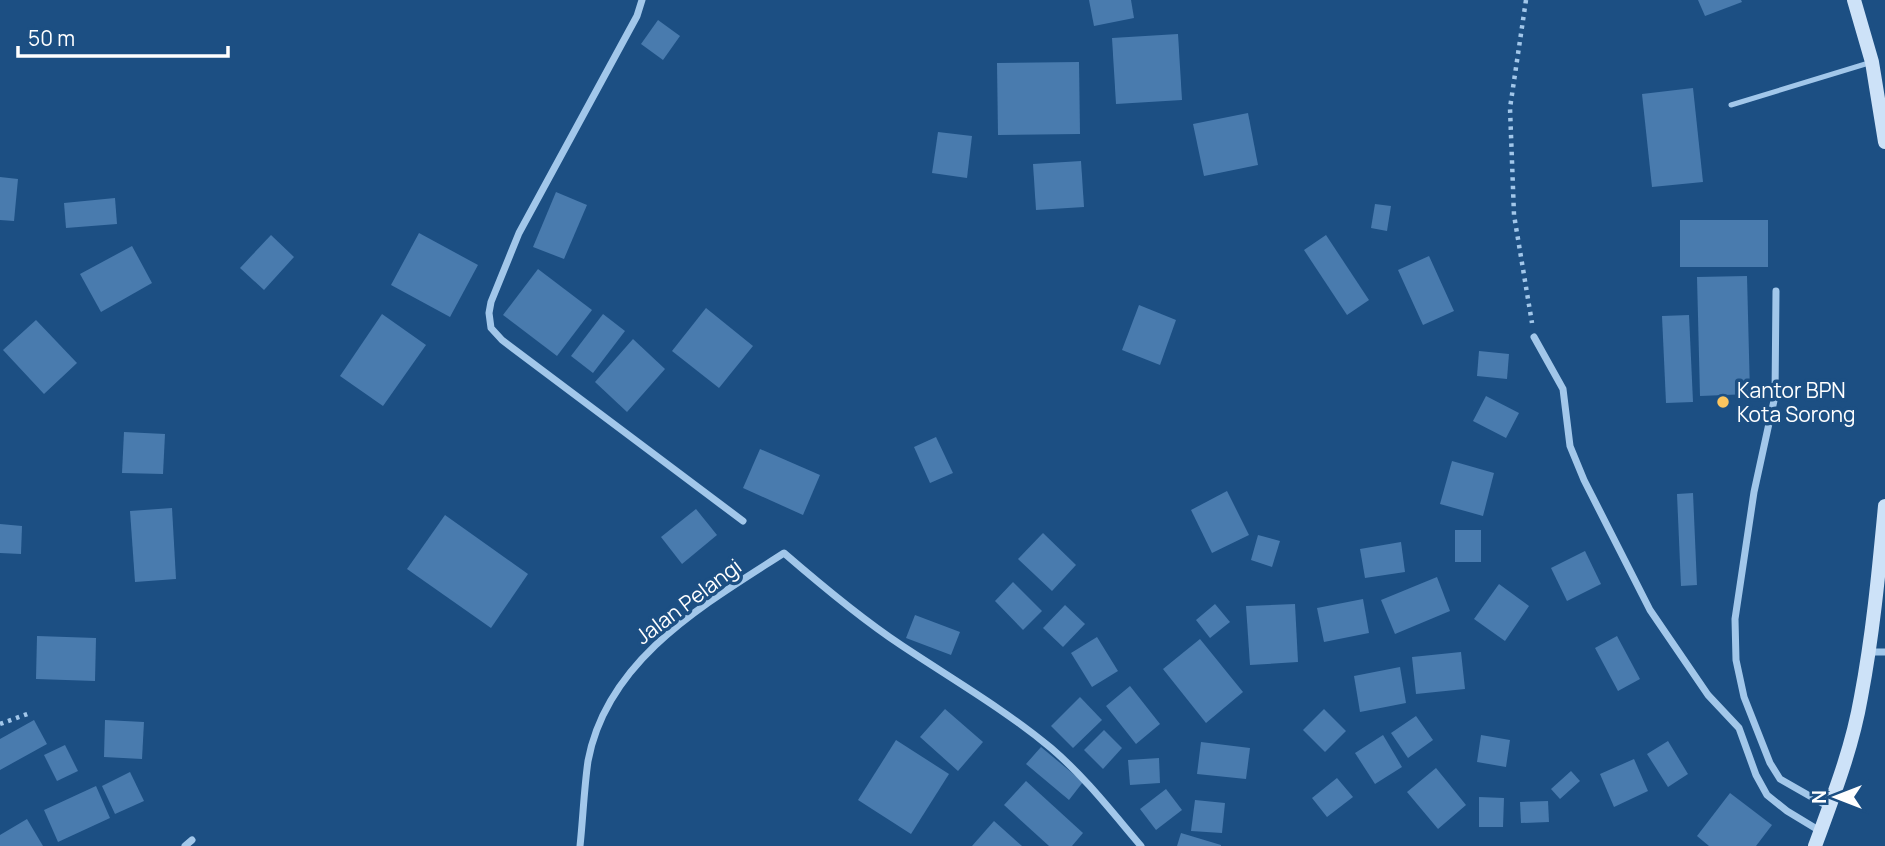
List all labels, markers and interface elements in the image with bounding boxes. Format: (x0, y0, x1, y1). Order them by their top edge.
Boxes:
scale bar (18, 14, 228, 58)
text: 50 m (28, 24, 75, 52)
place label: Kantor BPN Kota Sorong (1737, 376, 1855, 428)
marker: Kantor BPN Kota Sorong (1715, 394, 1731, 410)
street label: Jalan Pelangi (629, 552, 747, 650)
north arrow (1801, 762, 1871, 832)
text: N (1806, 790, 1832, 804)

